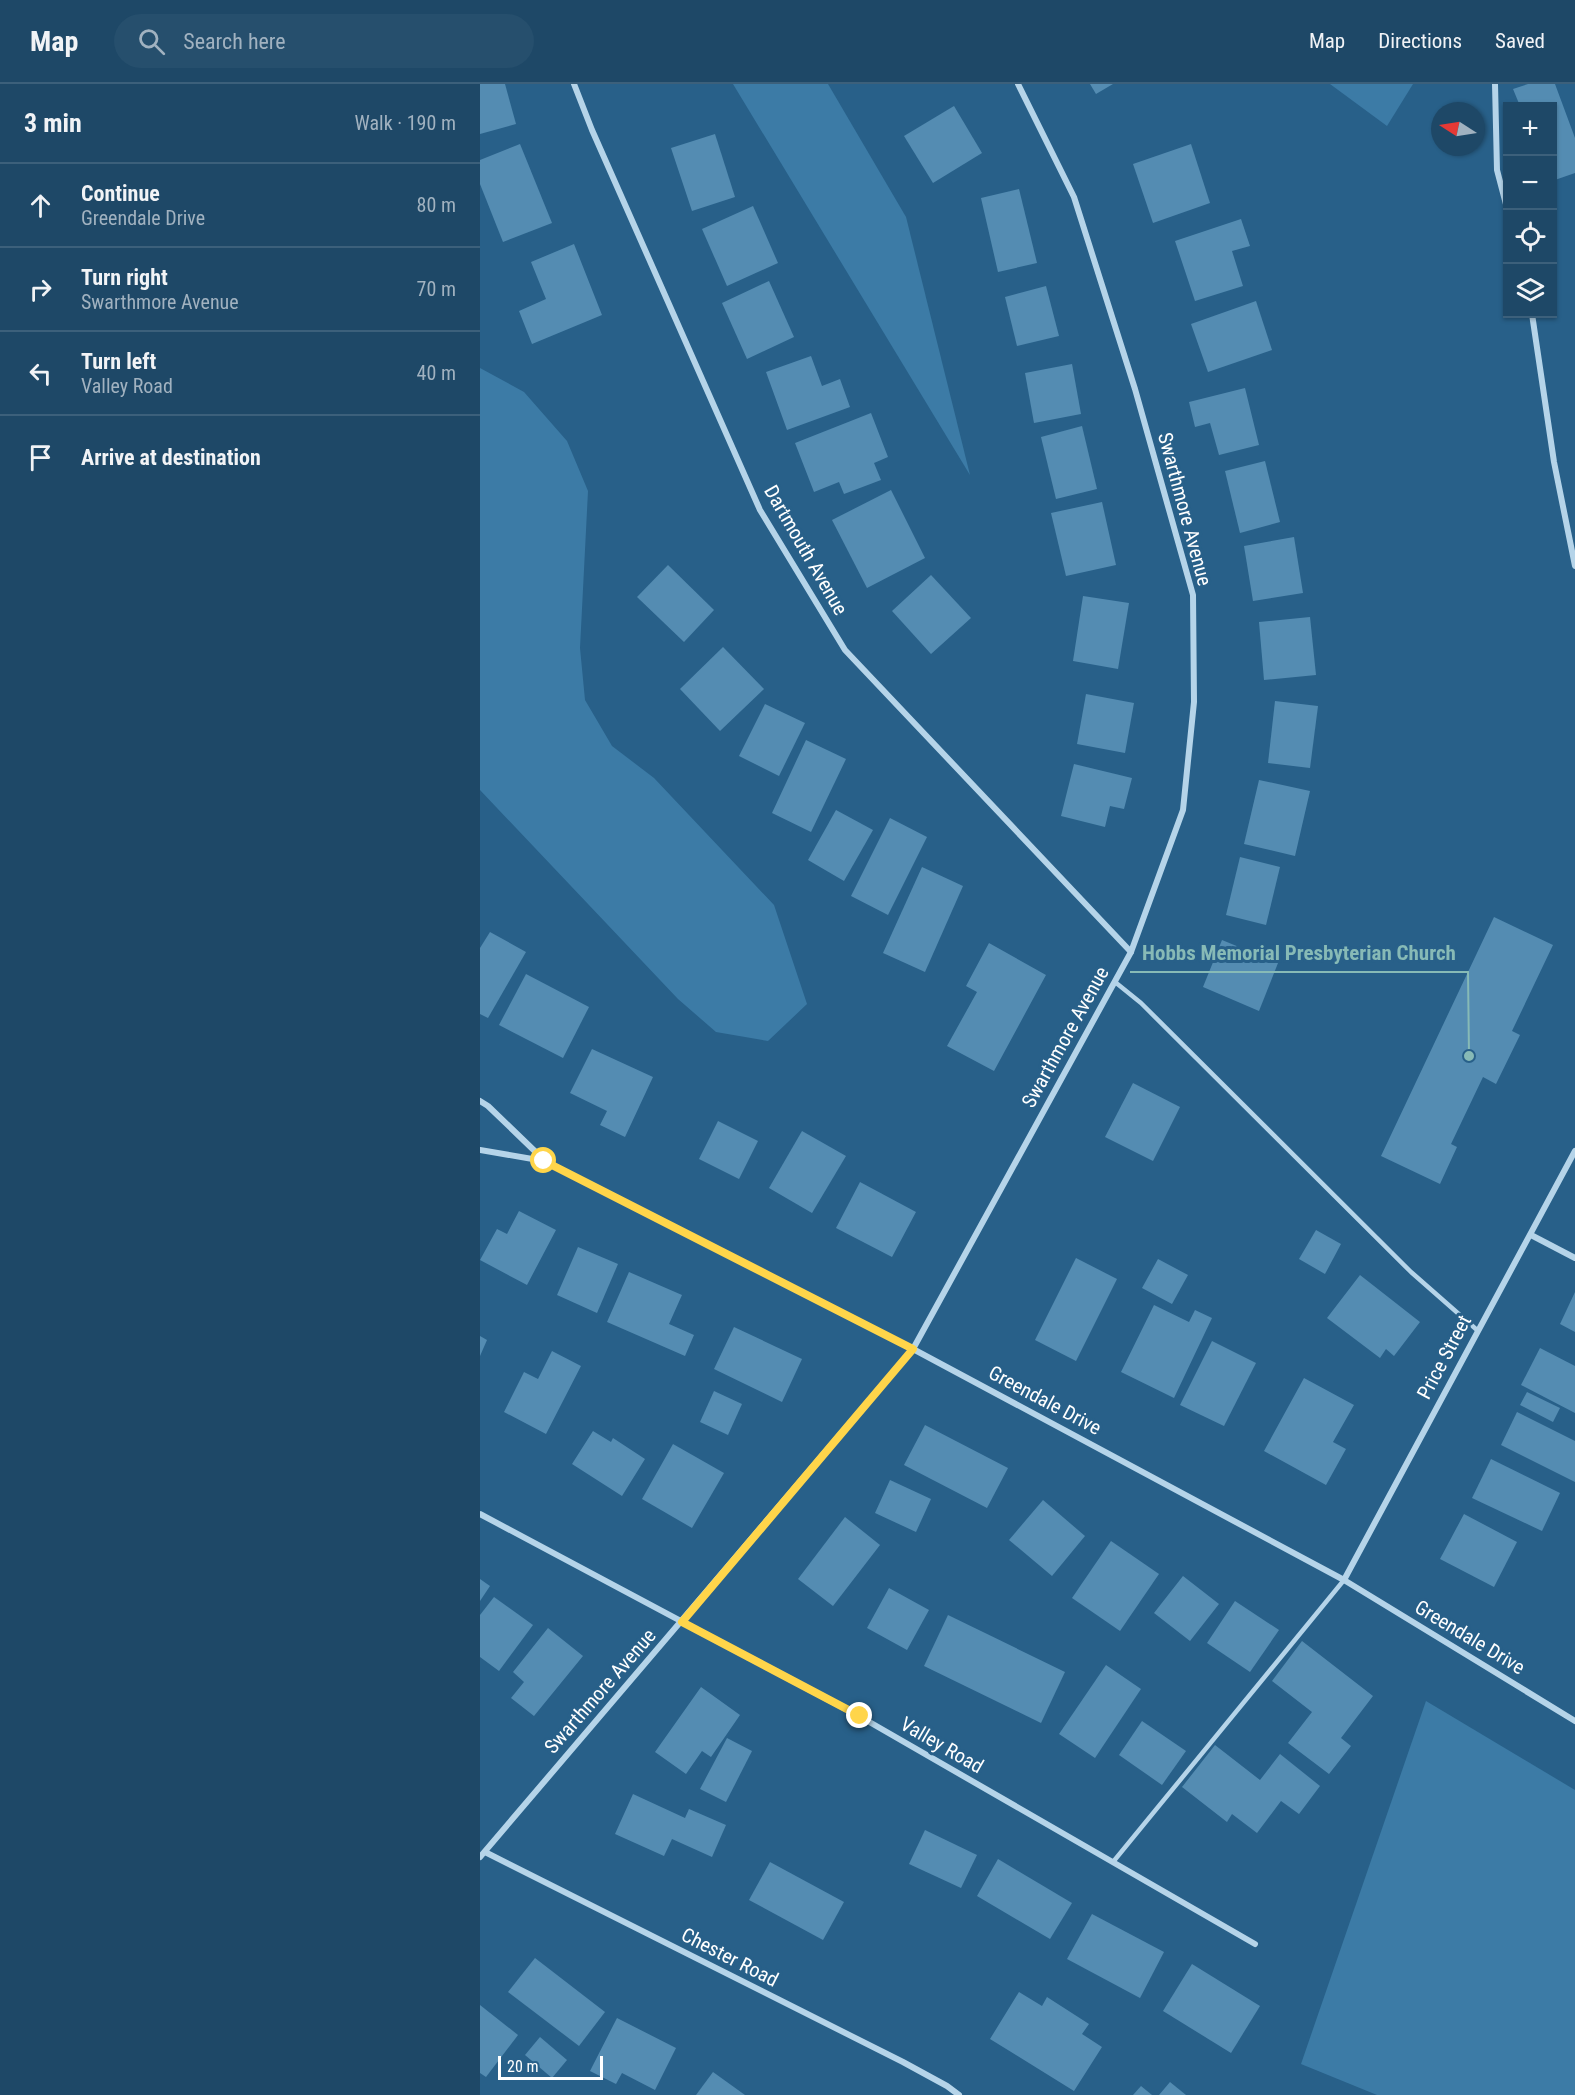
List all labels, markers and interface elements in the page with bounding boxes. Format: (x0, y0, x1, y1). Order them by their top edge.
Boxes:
search box (114, 14, 534, 68)
text: Map (30, 25, 78, 58)
icon: search (135, 25, 168, 58)
text: Search here (183, 29, 286, 54)
text: Map (1309, 29, 1345, 53)
text: Directions (1378, 29, 1462, 53)
text: Saved (1495, 29, 1545, 53)
north arrow (1431, 102, 1485, 156)
map controls (1503, 102, 1557, 318)
button: + (1503, 102, 1557, 156)
text: 3 min (24, 108, 82, 138)
text: Walk · 190 m (355, 111, 456, 135)
button: − (1503, 156, 1557, 210)
text: Continue (81, 181, 160, 206)
icon: ahead (24, 189, 57, 222)
text: 80 m (417, 193, 456, 217)
text: Greendale Drive (81, 206, 205, 230)
button: locate (1503, 210, 1557, 264)
button: layers (1503, 264, 1557, 318)
text: Turn right (81, 265, 168, 290)
icon: right (24, 273, 57, 306)
text: 70 m (417, 277, 456, 301)
text: Swarthmore Avenue (81, 290, 239, 314)
text: Turn left (81, 349, 156, 374)
icon: left (24, 357, 57, 390)
text: 40 m (417, 361, 456, 385)
text: Valley Road (81, 374, 173, 398)
street label: Swarthmore Avenue (1153, 430, 1217, 588)
icon: arrive (24, 441, 57, 474)
text: Arrive at destination (81, 445, 261, 470)
street label: Dartmouth Avenue (759, 481, 853, 619)
callout: Hobbs Memorial Presbyterian Church (1130, 933, 1468, 972)
text: Hobbs Memorial Presbyterian Church (1142, 941, 1456, 965)
street label: Swarthmore Avenue (1016, 962, 1114, 1112)
route start (530, 1147, 556, 1173)
street label: Price Street (1412, 1311, 1476, 1403)
street label: Greendale Drive (985, 1360, 1105, 1440)
street label: Greendale Drive (1411, 1595, 1529, 1679)
street label: Swarthmore Avenue (539, 1624, 661, 1758)
route end (846, 1702, 872, 1728)
street label: Valley Road (896, 1712, 988, 1778)
street label: Chester Road (677, 1922, 783, 1992)
scale bar (498, 2053, 603, 2080)
text: 20 m (507, 2057, 539, 2076)

